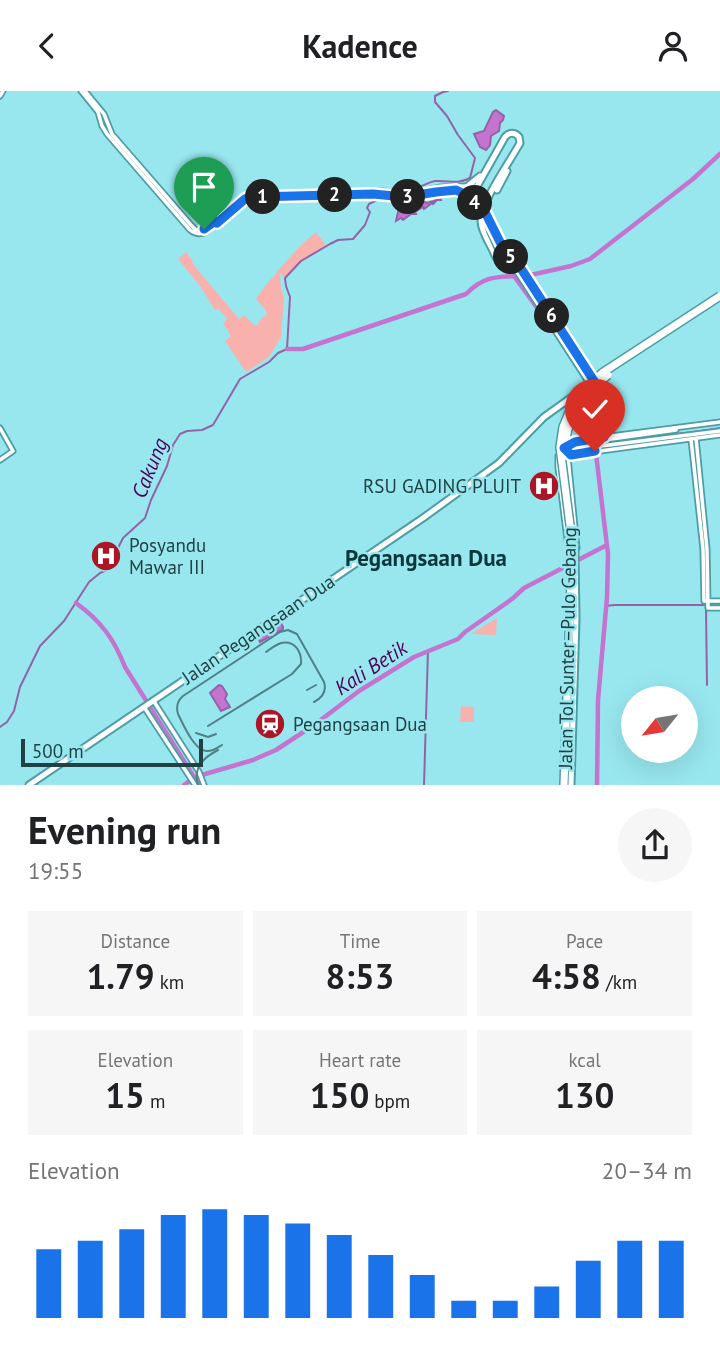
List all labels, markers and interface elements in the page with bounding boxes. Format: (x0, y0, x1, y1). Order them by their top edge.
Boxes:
text: Kadence (302, 25, 418, 67)
icon: back (28, 27, 66, 65)
icon: person (654, 27, 692, 65)
pin (174, 157, 234, 229)
icon: arrive (185, 168, 223, 206)
pin: 2 (318, 177, 352, 213)
pin: 1 (246, 179, 280, 215)
pin: 3 (390, 179, 426, 215)
text: 2 (329, 182, 340, 206)
text: 1 (257, 184, 268, 208)
text: 3 (402, 184, 413, 208)
pin: 4 (458, 185, 492, 221)
text: 4 (469, 190, 480, 214)
pin: 5 (494, 239, 528, 275)
text: 5 (505, 244, 516, 268)
pin: 6 (534, 299, 570, 334)
text: 6 (546, 303, 557, 327)
pin (565, 379, 625, 451)
icon: check (576, 390, 614, 428)
water label: Cakung (125, 433, 174, 502)
hospital icon: RSU GADING PLUIT (527, 469, 561, 503)
place label: RSU GADING PLUIT (363, 474, 521, 498)
street label: Jalan Tol Sunter–Pulo Gebang (553, 527, 581, 770)
place label: Posyandu Mawar III (129, 533, 206, 579)
hospital icon: Posyandu Mawar III (89, 539, 123, 573)
district label: Pegangsaan Dua (345, 543, 507, 572)
street label: Jalan Pegangsaan Dua (176, 569, 339, 690)
water label: Kali Betik (329, 633, 414, 701)
north arrow (621, 686, 698, 763)
map controls (621, 686, 698, 763)
station icon: Pegangsaan Dua (253, 707, 287, 741)
place label: Pegangsaan Dua (293, 712, 427, 736)
scale bar (21, 736, 203, 768)
text: 500 m (32, 739, 84, 763)
text: Evening run (28, 805, 221, 854)
button: share (618, 808, 692, 882)
text: 19:55 (28, 856, 83, 885)
text: Distance (101, 929, 170, 953)
text: Time (340, 929, 380, 953)
text: Pace (566, 929, 603, 953)
text: 1.79 (86, 953, 155, 999)
text: 8:53 (326, 953, 394, 999)
text: 4:58 (532, 953, 601, 999)
text: km (155, 970, 184, 994)
text: /km (601, 970, 637, 994)
text: Elevation (97, 1048, 173, 1072)
text: Heart rate (319, 1048, 401, 1072)
text: kcal (568, 1048, 601, 1072)
text: 15 (105, 1072, 145, 1118)
text: 150 (310, 1072, 369, 1118)
text: 130 (555, 1072, 614, 1118)
text: m (145, 1089, 165, 1113)
text: bpm (369, 1089, 410, 1113)
text: Elevation (28, 1156, 120, 1185)
text: 20–34 m (602, 1156, 692, 1185)

